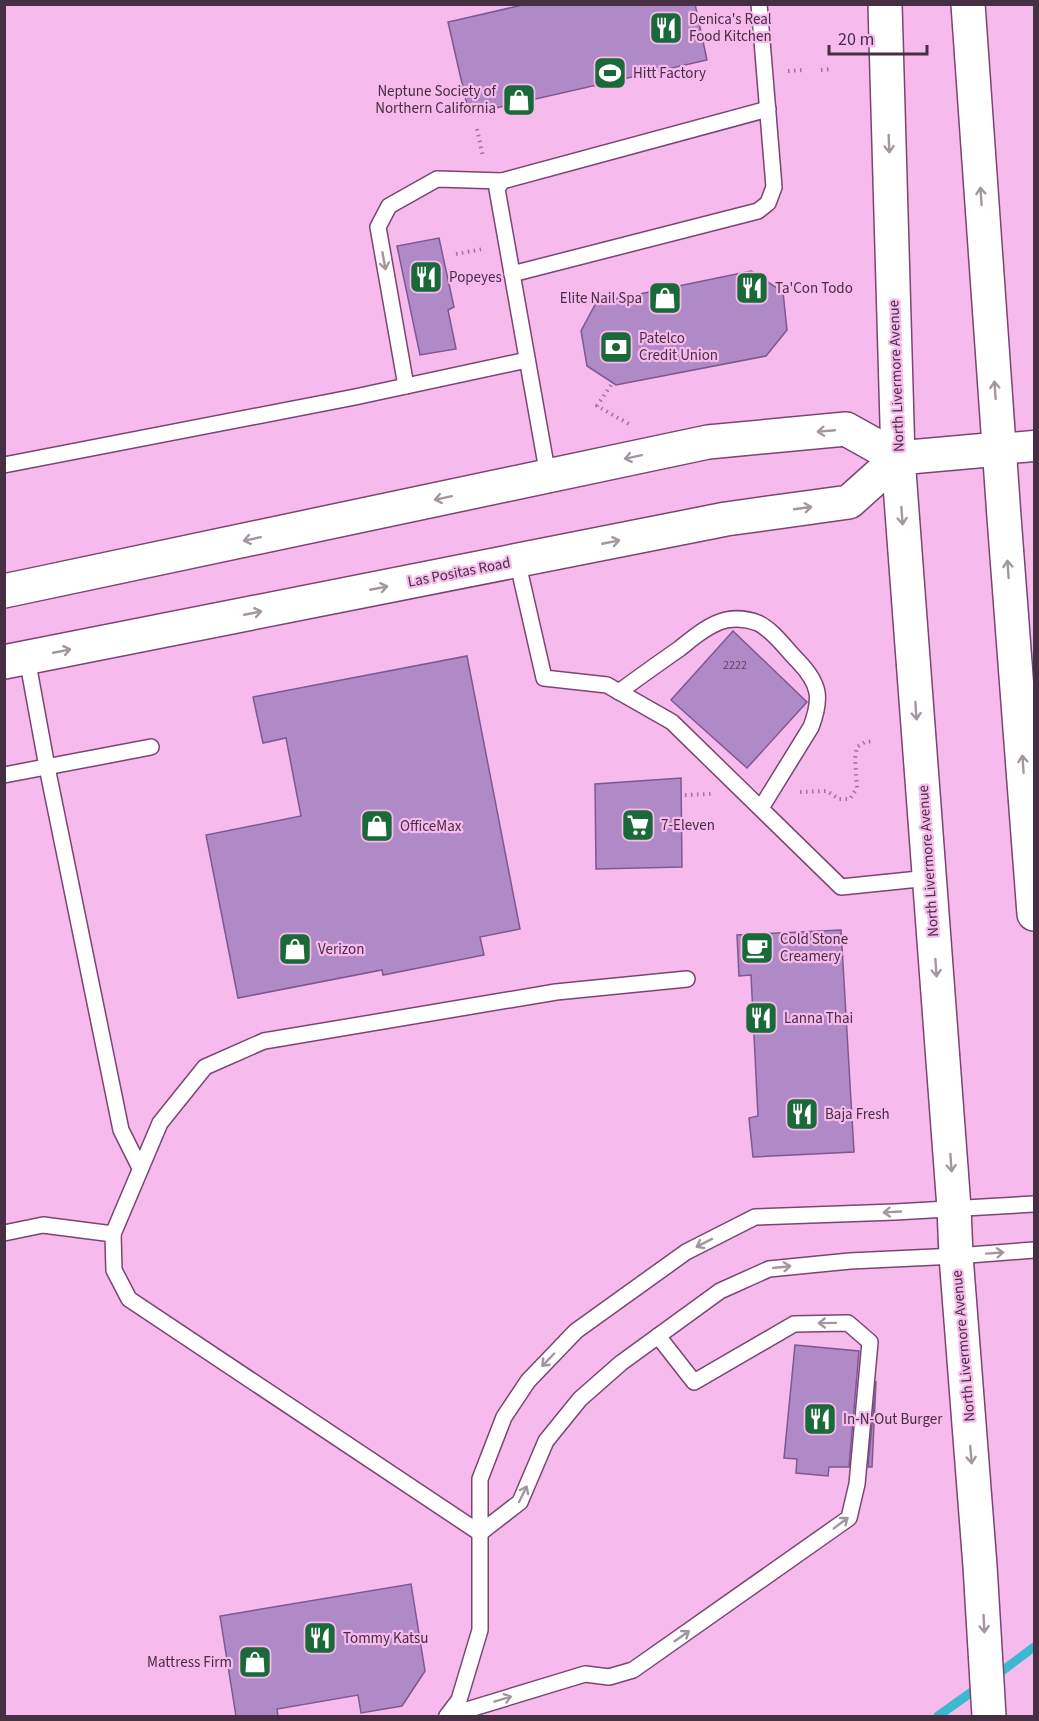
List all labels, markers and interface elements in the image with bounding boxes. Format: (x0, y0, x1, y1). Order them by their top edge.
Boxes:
place label: Denica's Real Food Kitchen (689, 9, 772, 47)
restaurant icon: Denica's Real Food Kitchen (648, 10, 684, 46)
scale bar (829, 18, 926, 56)
text: 20 m (838, 27, 874, 52)
sports icon: Hitt Factory (592, 55, 628, 91)
place label: Hitt Factory (633, 63, 706, 84)
place label: Neptune Society of Northern California (375, 81, 497, 119)
shop icon: Neptune Society of Northern California (501, 82, 537, 118)
one-way arrow (883, 134, 895, 154)
one-way arrow (976, 186, 987, 206)
one-way arrow (379, 251, 390, 270)
restaurant icon: Popeyes (408, 259, 444, 295)
place label: Popeyes (449, 267, 502, 288)
restaurant icon: Ta'Con Todo (734, 270, 770, 306)
place label: Ta'Con Todo (775, 278, 853, 299)
shop icon: Elite Nail Spa (647, 280, 683, 316)
place label: Elite Nail Spa (560, 288, 642, 309)
street label: North Livermore Avenue (883, 300, 910, 452)
place label: Patelco Credit Union (639, 328, 718, 366)
bank icon: Patelco Credit Union (598, 329, 634, 365)
one-way arrow (989, 381, 1000, 401)
one-way arrow (817, 426, 837, 437)
one-way arrow (624, 452, 643, 464)
one-way arrow (433, 493, 453, 504)
one-way arrow (792, 503, 812, 514)
one-way arrow (897, 506, 908, 526)
one-way arrow (243, 533, 262, 545)
one-way arrow (600, 536, 620, 547)
street label: Las Positas Road (406, 552, 512, 593)
one-way arrow (1002, 560, 1013, 580)
one-way arrow (368, 582, 388, 593)
one-way arrow (243, 607, 262, 618)
one-way arrow (52, 645, 71, 656)
house number: 2222 (723, 657, 747, 674)
one-way arrow (911, 700, 922, 720)
one-way arrow (1017, 754, 1028, 774)
street label: North Livermore Avenue (913, 784, 944, 938)
supermarket icon: 7-Eleven (620, 807, 656, 843)
shop icon: OfficeMax (359, 808, 395, 844)
place label: 7-Eleven (661, 815, 715, 836)
place label: OfficeMax (400, 816, 462, 837)
place label: Cold Stone Creamery (780, 929, 848, 967)
cafe icon: Cold Stone Creamery (739, 930, 775, 966)
shop icon: Verizon (277, 931, 313, 967)
place label: Verizon (318, 939, 364, 960)
one-way arrow (930, 958, 941, 978)
restaurant icon: Lanna Thai (743, 1000, 779, 1036)
place label: Lanna Thai (784, 1008, 853, 1029)
restaurant icon: Baja Fresh (784, 1096, 820, 1132)
place label: Baja Fresh (825, 1104, 890, 1125)
one-way arrow (945, 1152, 956, 1172)
one-way arrow (883, 1206, 903, 1217)
one-way arrow (695, 1238, 713, 1249)
one-way arrow (985, 1247, 1004, 1258)
one-way arrow (771, 1262, 791, 1273)
street label: North Livermore Avenue (946, 1269, 981, 1423)
one-way arrow (817, 1318, 837, 1329)
one-way arrow (541, 1352, 556, 1367)
restaurant icon: In-N-Out Burger (802, 1401, 838, 1437)
place label: In-N-Out Burger (843, 1409, 943, 1430)
one-way arrow (966, 1444, 977, 1464)
one-way arrow (517, 1485, 529, 1503)
one-way arrow (833, 1517, 849, 1530)
one-way arrow (978, 1614, 989, 1634)
restaurant icon: Tommy Katsu (302, 1620, 338, 1656)
place label: Tommy Katsu (343, 1628, 428, 1649)
one-way arrow (674, 1630, 690, 1642)
shop icon: Mattress Firm (237, 1644, 273, 1680)
place label: Mattress Firm (147, 1652, 232, 1673)
one-way arrow (493, 1693, 512, 1704)

